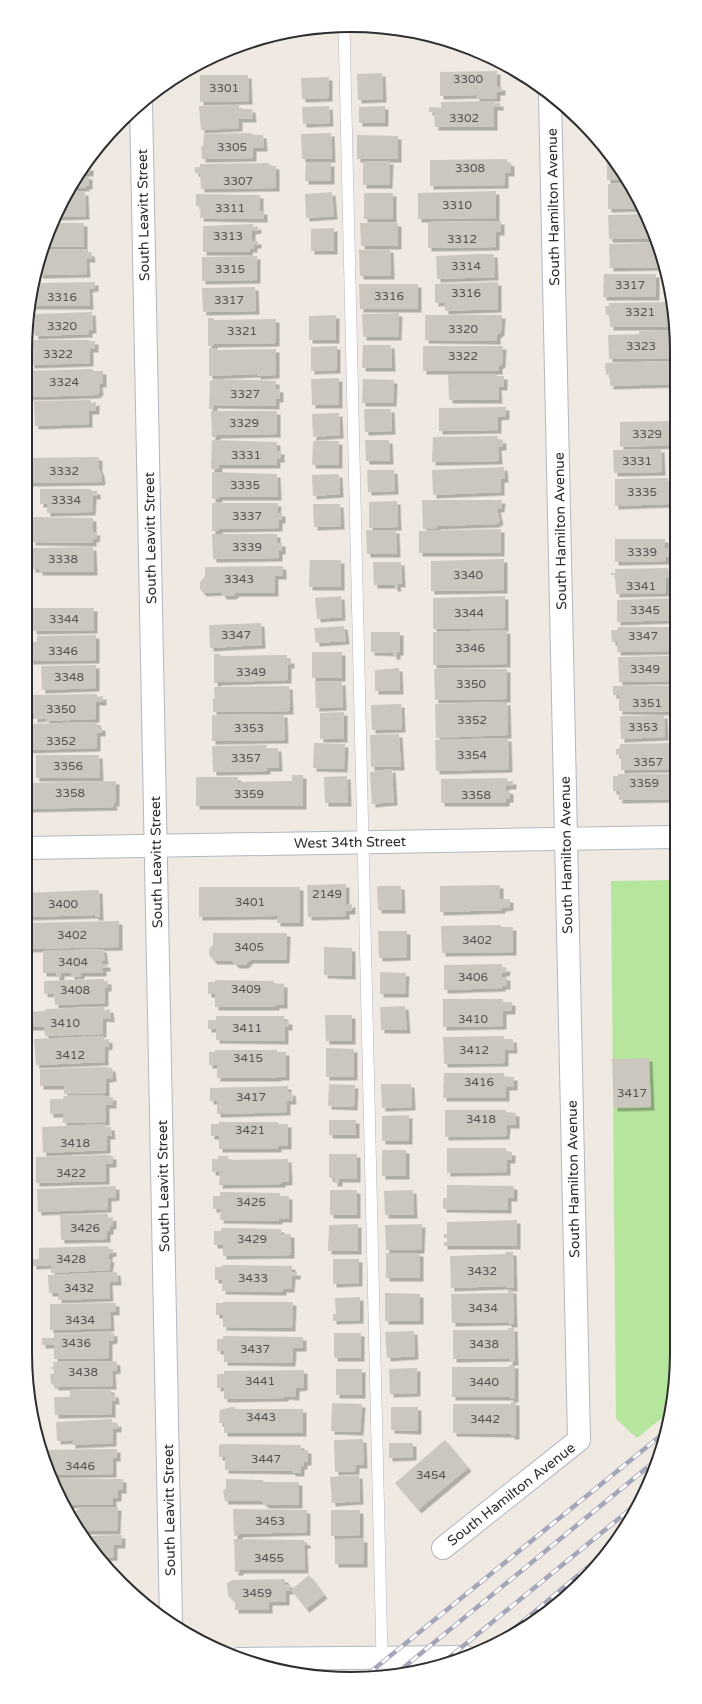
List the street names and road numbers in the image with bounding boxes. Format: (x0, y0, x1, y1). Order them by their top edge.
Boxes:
street label: South Hamilton Avenue (544, 128, 563, 286)
street label: South Leavitt Street (134, 148, 153, 281)
street label: South Hamilton Avenue (551, 452, 570, 610)
street label: South Leavitt Street (141, 471, 160, 604)
street label: South Hamilton Avenue (557, 776, 576, 934)
street label: South Leavitt Street (147, 795, 166, 928)
street label: West 34th Street (294, 833, 407, 852)
street label: South Hamilton Avenue (564, 1100, 583, 1258)
street label: South Leavitt Street (154, 1119, 173, 1252)
street label: South Hamilton Avenue (444, 1439, 579, 1550)
street label: South Leavitt Street (160, 1443, 179, 1576)

